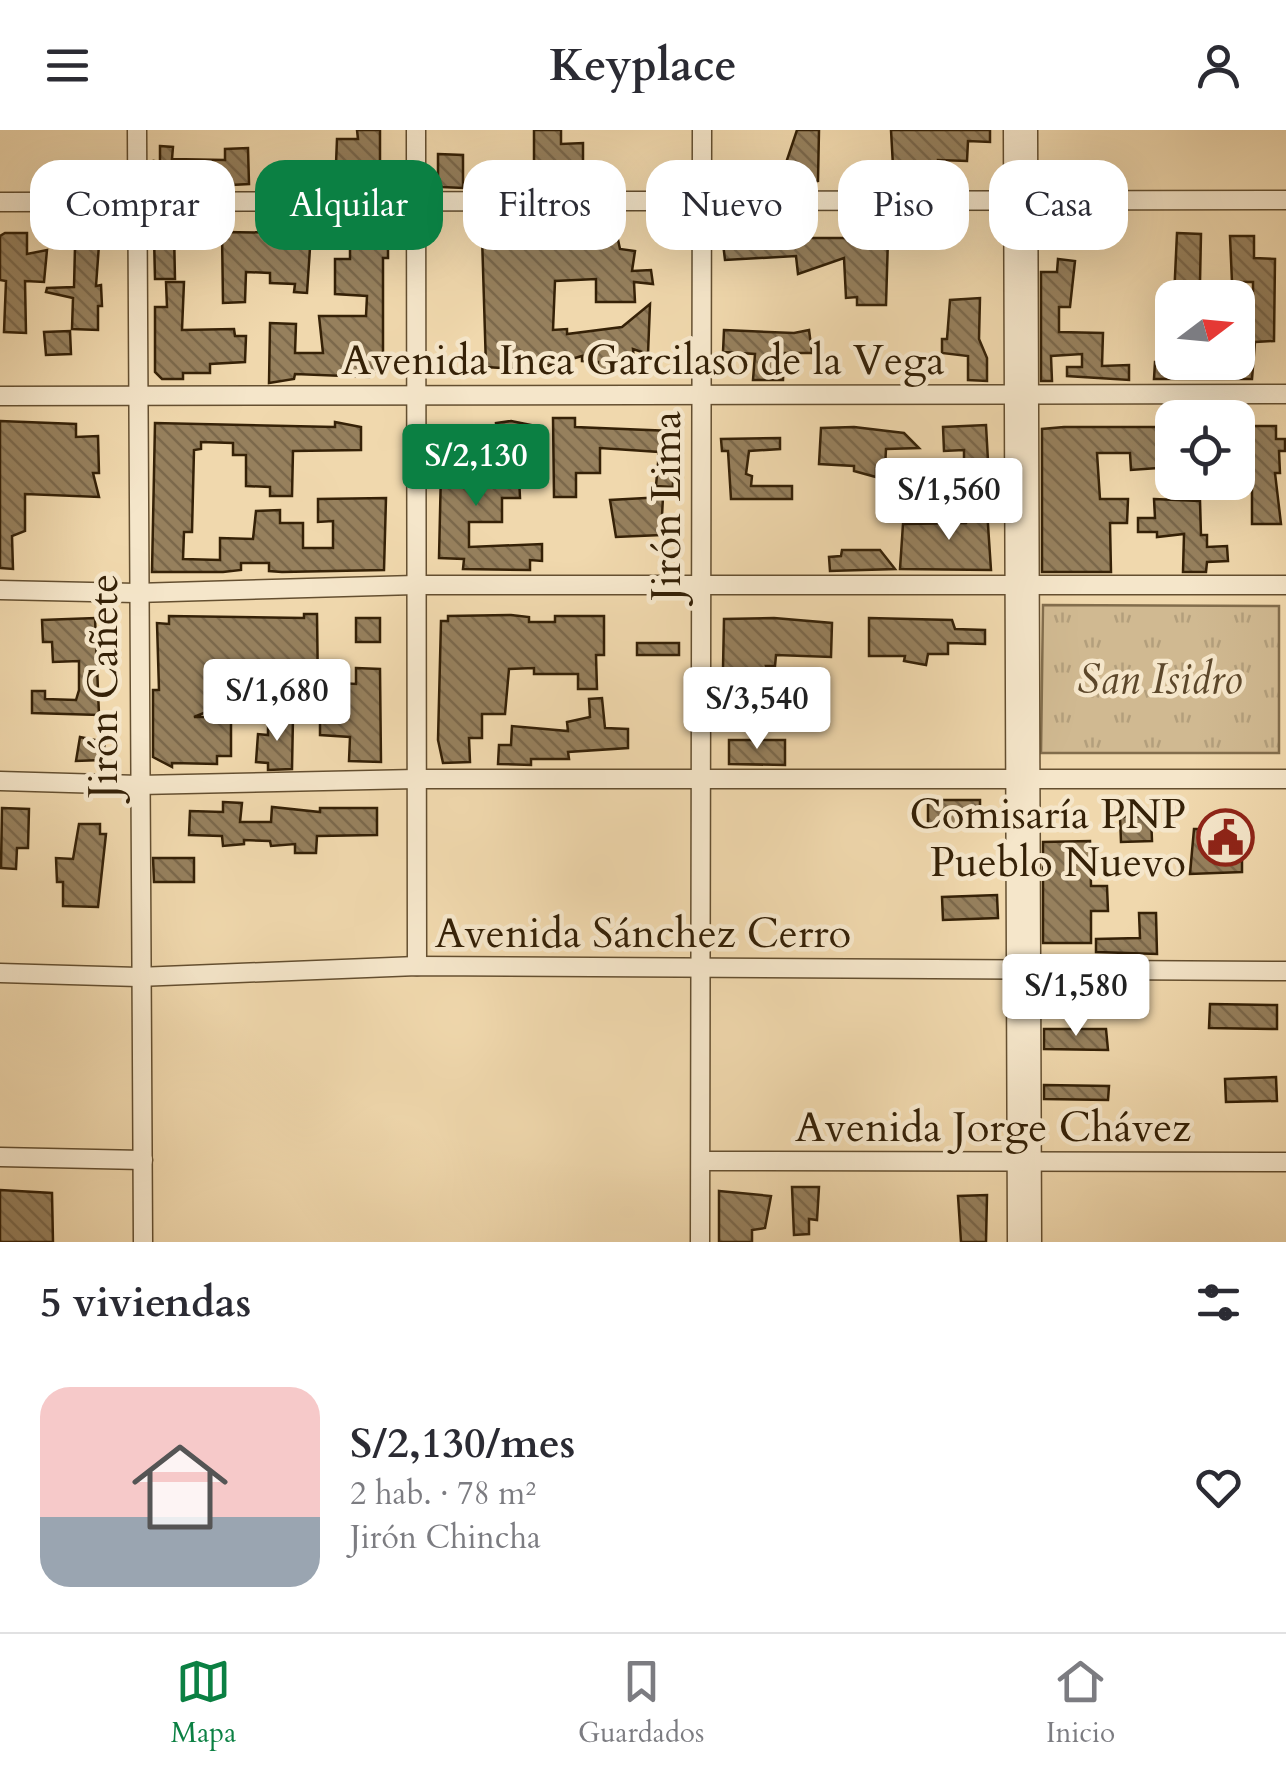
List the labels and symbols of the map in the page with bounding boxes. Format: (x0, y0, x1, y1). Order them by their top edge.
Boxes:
north arrow (1155, 280, 1255, 380)
street label: Avenida Inca Garcilaso de la Vega (341, 332, 945, 389)
street label: Jirón Lima (638, 411, 695, 607)
pin: S/2,130 (384, 424, 568, 509)
pin: S/1,560 (857, 458, 1041, 543)
street label: Jirón Cañete (75, 574, 132, 804)
park label: San Isidro (1077, 651, 1243, 708)
pin: S/1,680 (185, 659, 369, 744)
pin: S/3,540 (665, 667, 849, 752)
place label: Comisaría PNP Pueblo Nuevo (910, 786, 1186, 891)
public building icon: Comisaría PNP Pueblo Nuevo (1195, 808, 1255, 868)
street label: Avenida Sánchez Cerro (435, 905, 851, 962)
pin: S/1,580 (984, 954, 1168, 1039)
street label: Avenida Jorge Chávez (795, 1099, 1191, 1156)

